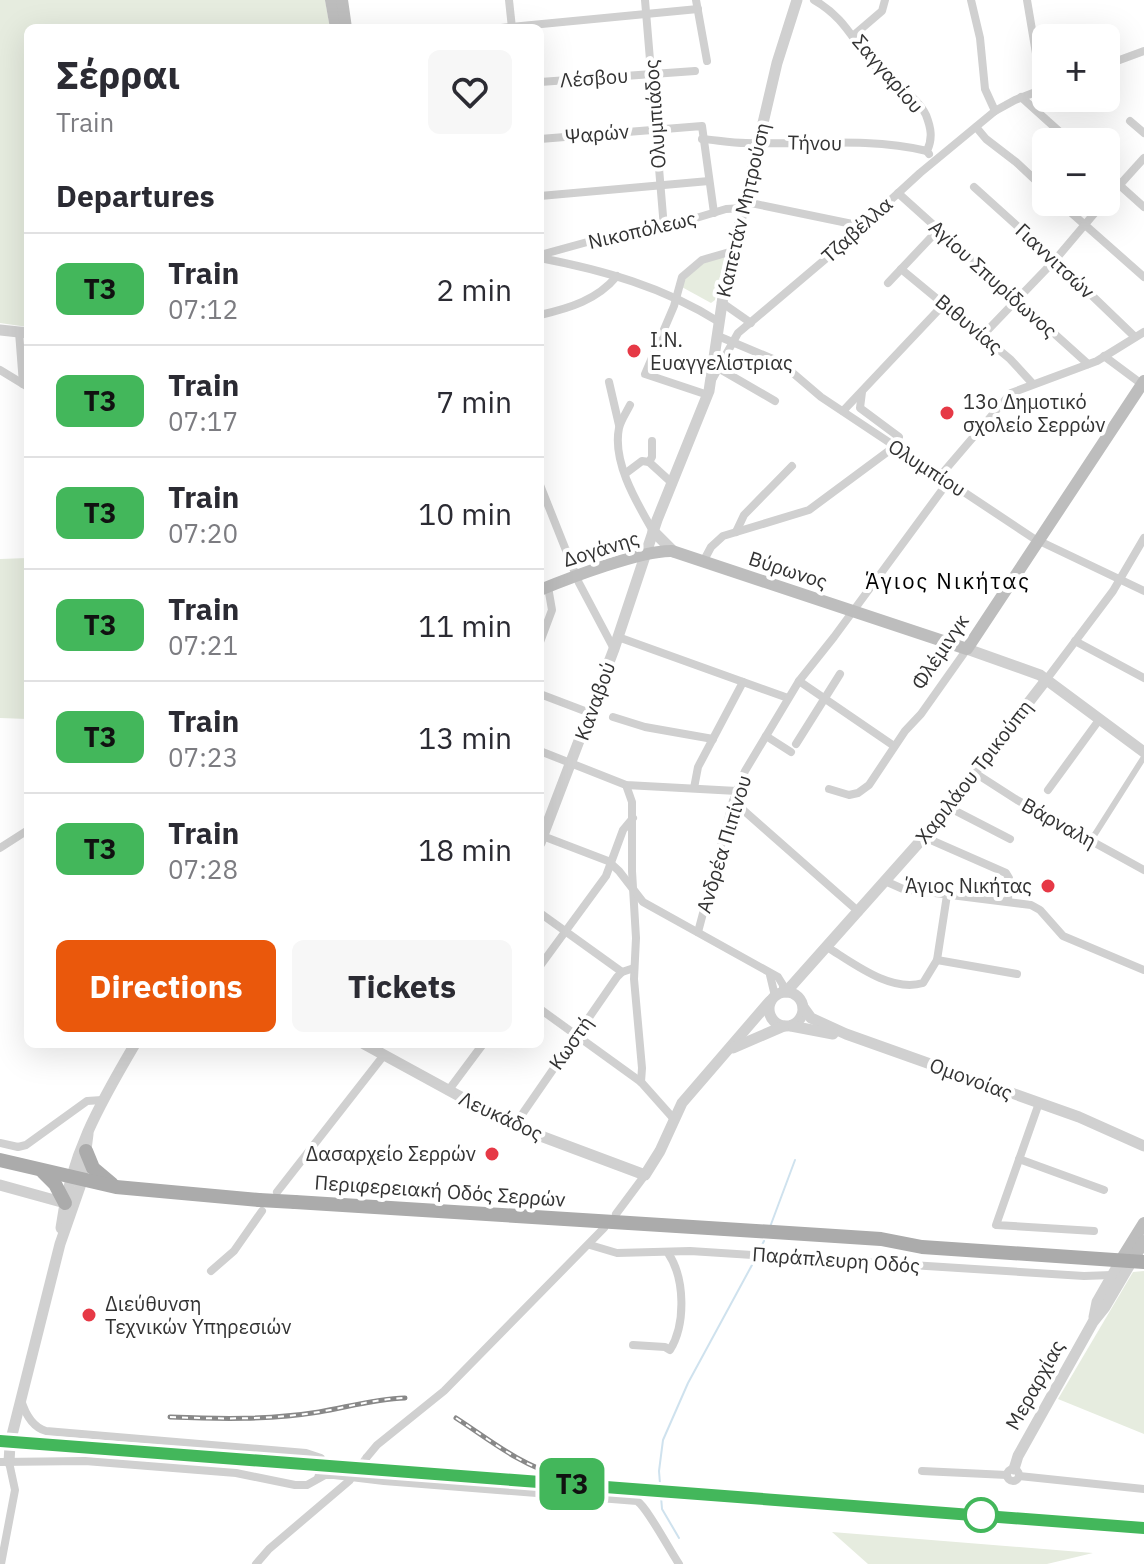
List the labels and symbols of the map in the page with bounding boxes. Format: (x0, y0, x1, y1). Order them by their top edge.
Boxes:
street label: Σαγγαρίου (847, 28, 930, 119)
street label: Ολυμπιάδος (637, 58, 672, 170)
street label: Λέσβου (559, 62, 629, 93)
street label: Ψαρών (564, 117, 630, 150)
street label: Καπετάν Μητρούση (709, 120, 776, 300)
street label: Τήνου (787, 129, 843, 156)
street label: Τζαβέλλα (815, 190, 898, 269)
street label: Νικοπόλεως (585, 204, 698, 255)
street label: Αγίου Σπυρίδωνος (923, 214, 1063, 344)
street label: Γιαννιτσών (1010, 217, 1101, 304)
street label: Βιθυνίας (930, 288, 1009, 360)
place label: Ι.Ν. Ευαγγελίστριας (650, 326, 793, 376)
marker: Ι.Ν. Ευαγγελίστριας (625, 342, 643, 360)
place label: 13ο Δημοτικό σχολείο Σερρών (963, 388, 1106, 438)
marker: 13ο Δημοτικό σχολείο Σερρών (938, 404, 956, 422)
street label: Ολυμπίου (883, 432, 971, 503)
street label: Δογάνης (559, 524, 642, 573)
street label: Βύρωνος (745, 544, 831, 595)
district label: Άγιος Νικήτας (865, 566, 1031, 595)
street label: Φλέμινγκ (905, 608, 975, 695)
street label: Καναβού (568, 658, 621, 744)
street label: Χαριλάου Τρικούπη (909, 694, 1038, 849)
street label: Ανδρέα Πιπίνου (690, 771, 757, 916)
street label: Βάρναλη (1017, 791, 1101, 854)
place label: Άγιος Νικήτας (905, 872, 1032, 899)
marker: Άγιος Νικήτας (1039, 877, 1057, 895)
street label: Κωστή (542, 1010, 599, 1075)
street label: Ομονοίας (926, 1051, 1016, 1106)
street label: Λευκάδος (455, 1084, 547, 1147)
place label: Δασαρχείο Σερρών (306, 1140, 476, 1167)
marker: Δασαρχείο Σερρών (483, 1145, 501, 1163)
street label: Περιφερειακή Οδός Σερρών (314, 1168, 567, 1213)
street label: Παράπλευρη Οδός (751, 1240, 921, 1279)
place label: Διεύθυνση Τεχνικών Υπηρεσιών (105, 1290, 291, 1340)
marker: Διεύθυνση Τεχνικών Υπηρεσιών (80, 1306, 98, 1324)
street label: Μεραρχίας (999, 1335, 1070, 1435)
line badge: T3 (536, 1458, 608, 1510)
unlabelled marker (964, 1498, 998, 1532)

